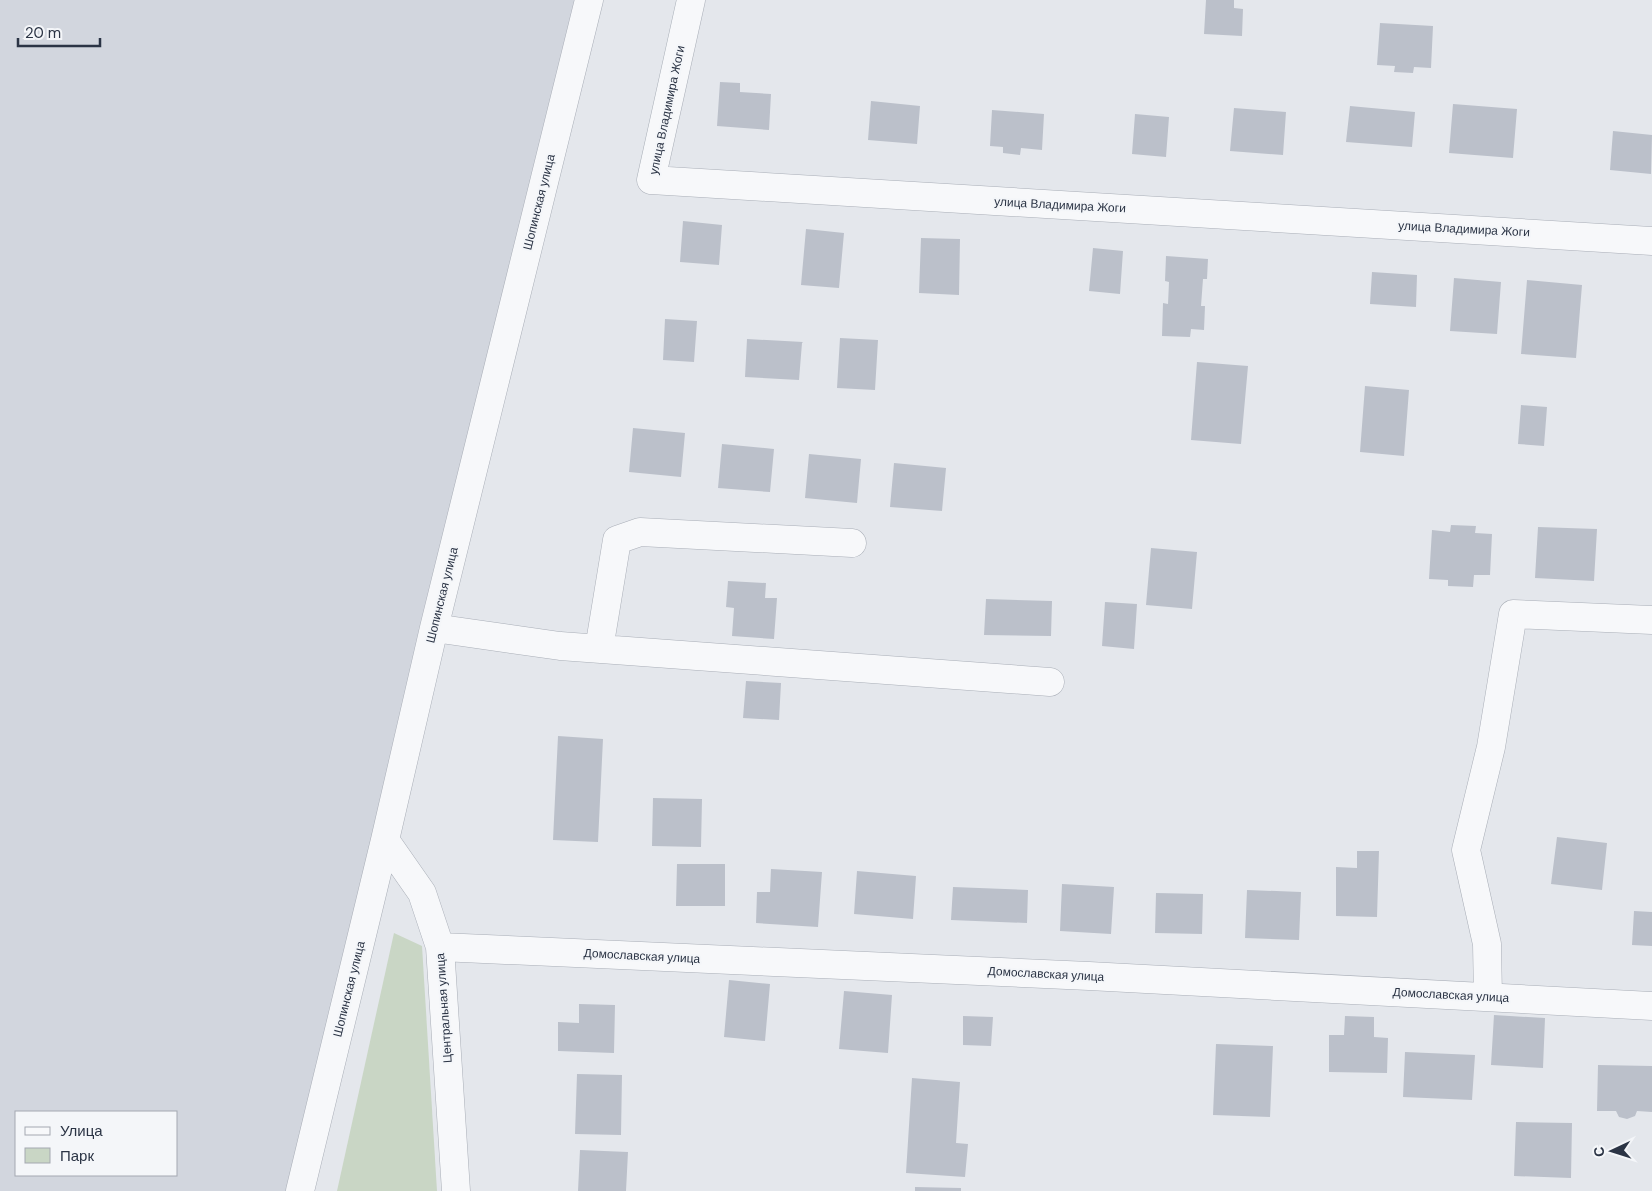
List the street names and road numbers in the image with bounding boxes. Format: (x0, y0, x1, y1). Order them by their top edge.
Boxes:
street label: улица Владимира Жоги (645, 44, 689, 176)
street label: Шопинская улица (519, 152, 559, 252)
street label: улица Владимира Жоги (994, 194, 1126, 216)
street label: улица Владимира Жоги (1398, 218, 1530, 240)
street label: Шопинская улица (422, 545, 462, 645)
street label: Шопинская улица (329, 939, 369, 1039)
street label: Домославская улица (583, 945, 701, 967)
street label: Центральная улица (432, 952, 456, 1064)
street label: Домославская улица (987, 963, 1105, 985)
street label: Домославская улица (1392, 984, 1510, 1006)

